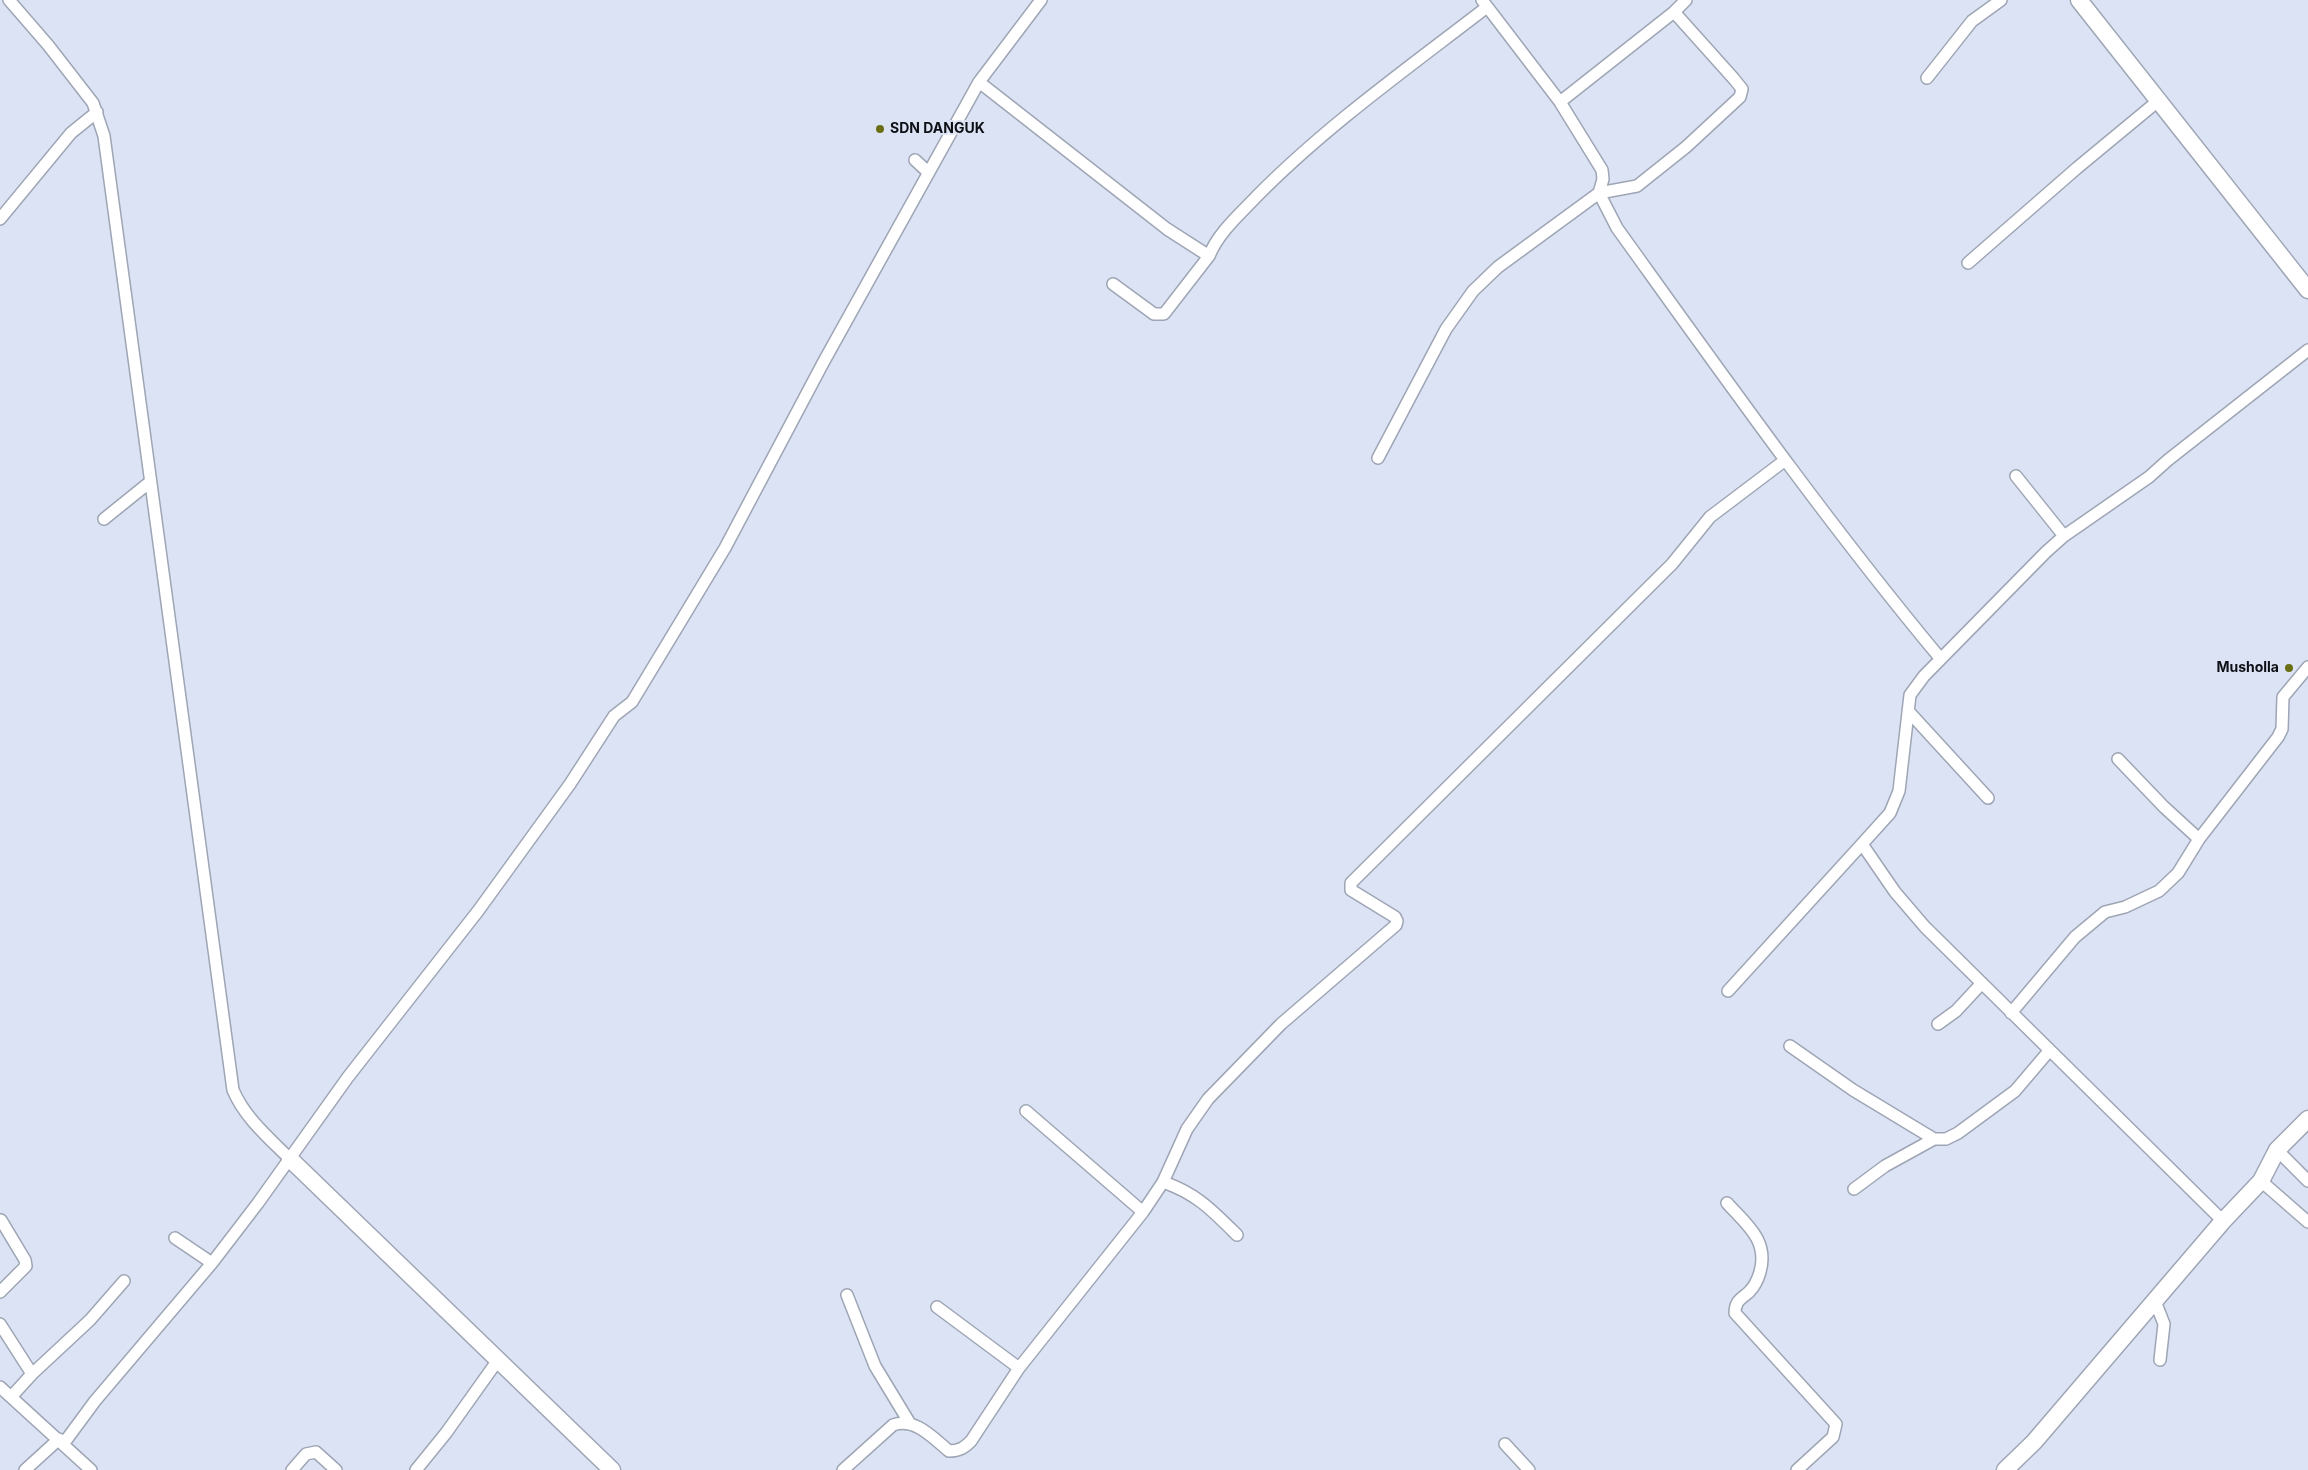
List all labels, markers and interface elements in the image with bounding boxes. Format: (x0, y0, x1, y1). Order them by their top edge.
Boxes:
place label: SDN DANGUK (890, 121, 985, 137)
marker: SDN DANGUK (874, 123, 886, 135)
place label: Musholla (2216, 660, 2279, 676)
marker: Musholla (2283, 662, 2295, 674)

